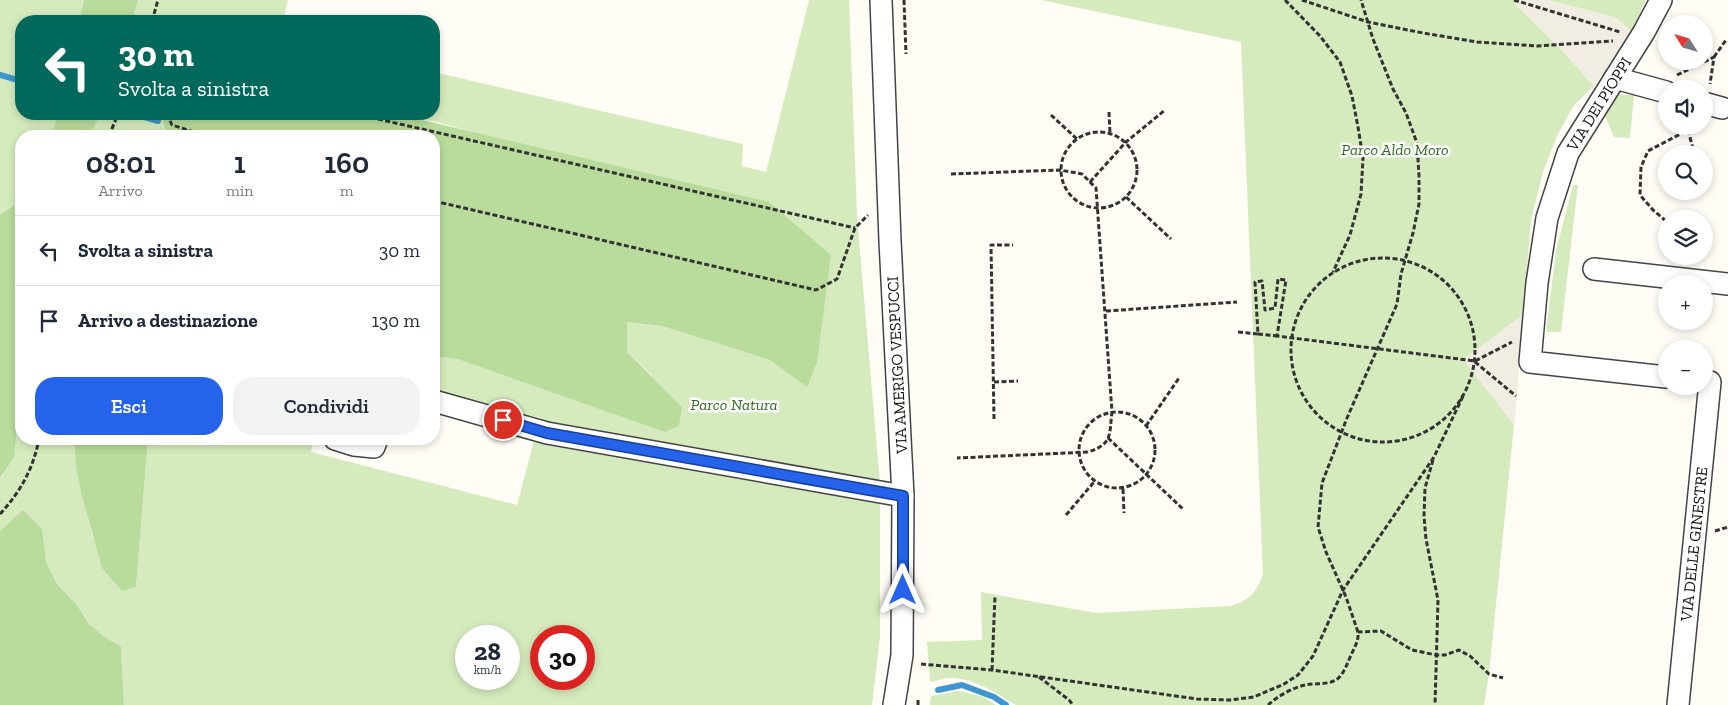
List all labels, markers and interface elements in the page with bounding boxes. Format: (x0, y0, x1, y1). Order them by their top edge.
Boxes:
north arrow (1658, 15, 1712, 70)
map controls (1658, 15, 1713, 395)
text: 30 m (118, 33, 194, 75)
icon: left (35, 35, 100, 100)
street label: VIA DEI PIOPPI (1562, 54, 1635, 155)
text: Svolta a sinistra (118, 75, 269, 102)
button: sound (1658, 80, 1713, 135)
park label: Parco Aldo Moro (1341, 140, 1449, 159)
text: 08:01 (86, 145, 155, 181)
text: 1 (234, 145, 246, 181)
text: 160 (324, 145, 369, 181)
button: search (1658, 145, 1713, 200)
text: Arrivo (98, 181, 143, 200)
text: min (226, 181, 254, 200)
text: m (340, 181, 354, 200)
button: layers (1658, 210, 1713, 265)
icon: left (35, 237, 63, 265)
text: Svolta a sinistra (78, 239, 213, 262)
text: 30 m (379, 239, 420, 262)
button: + (1658, 275, 1713, 330)
street label: VIA AMERIGO VESPUCCI (883, 276, 911, 455)
icon: arrive (35, 307, 63, 335)
text: Arrivo a destinazione (78, 309, 258, 332)
text: 130 m (372, 309, 420, 332)
button: − (1658, 340, 1713, 395)
button: Esci (35, 377, 223, 435)
button: Condividi (233, 377, 420, 435)
park label: Parco Natura (690, 395, 778, 414)
pin (482, 399, 524, 441)
icon: arrive (489, 406, 517, 434)
street label: VIA DELLE GINESTRE (1676, 466, 1712, 623)
position arrow (876, 563, 928, 615)
speed limit sign: 30 (530, 625, 595, 690)
text: 28 (474, 636, 501, 666)
text: km/h (474, 663, 501, 677)

